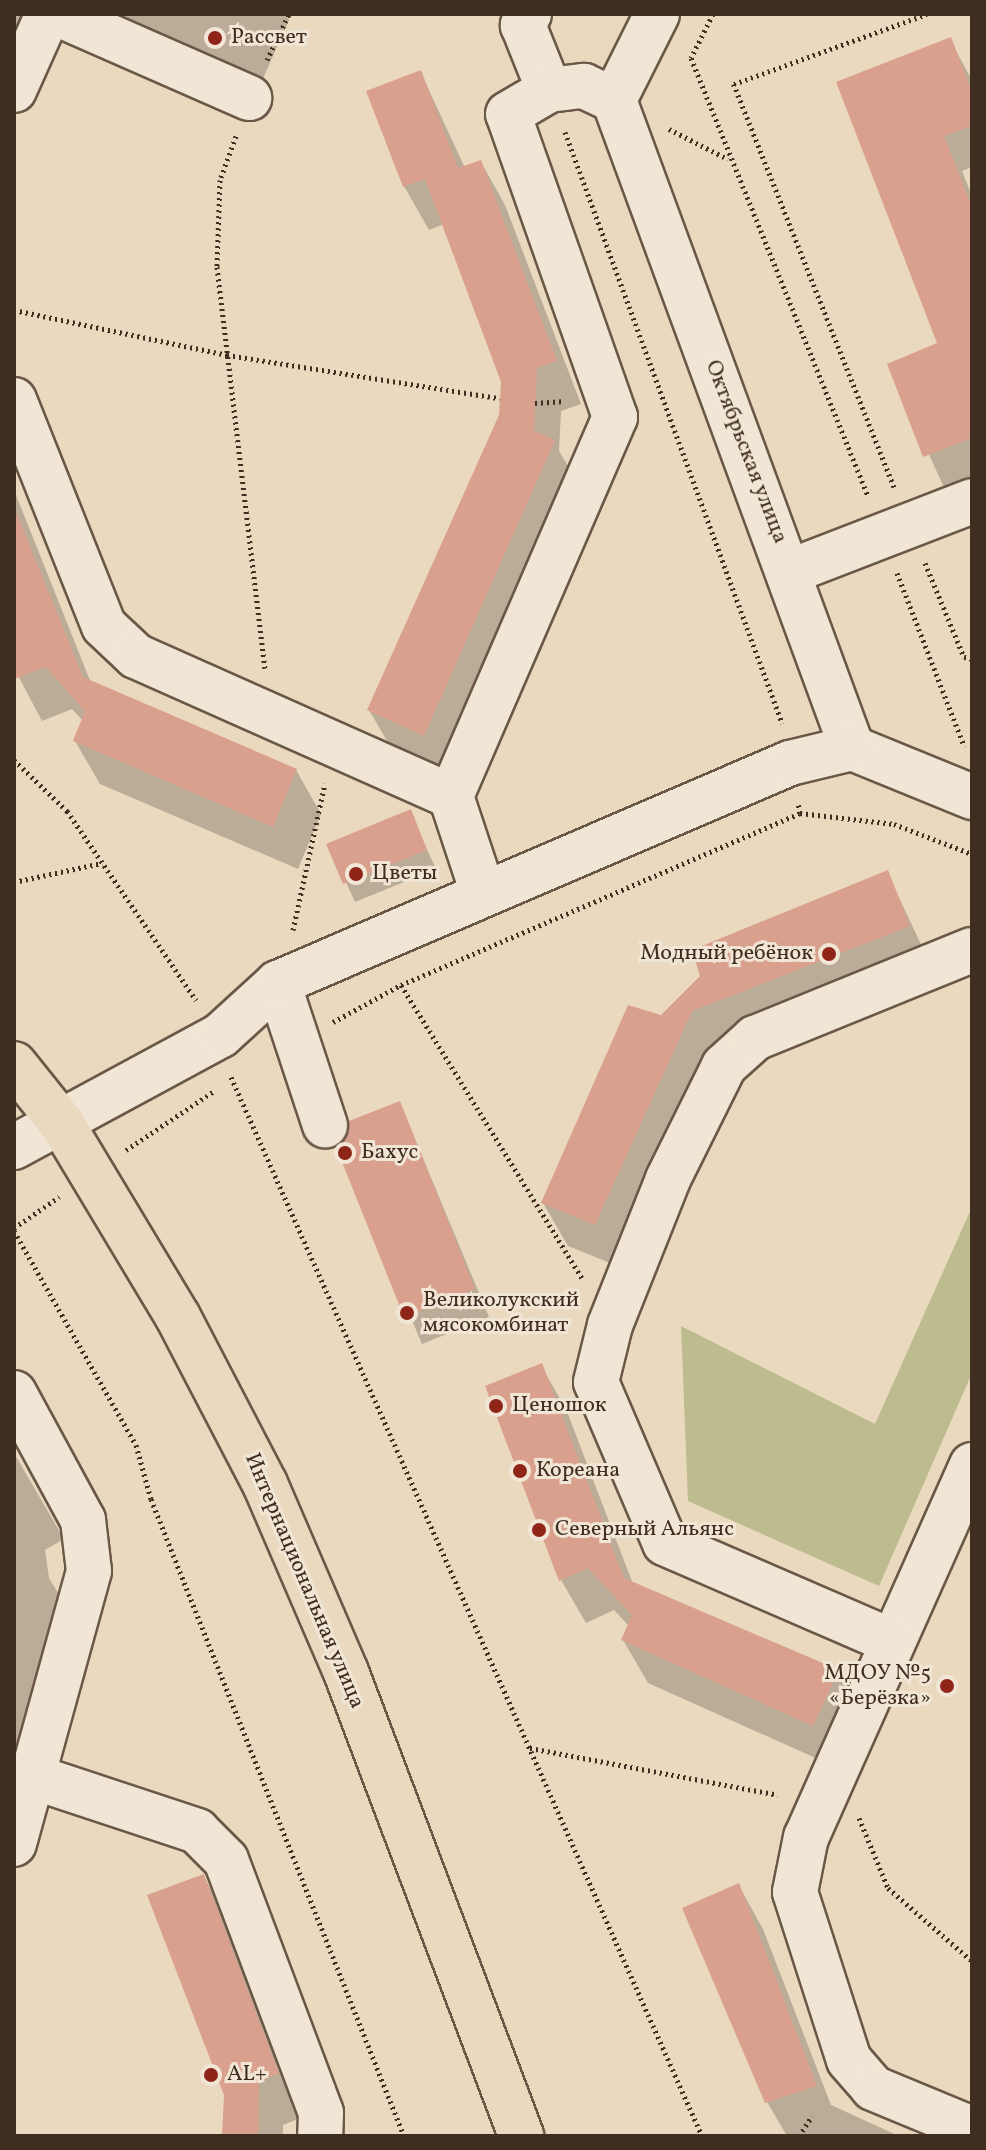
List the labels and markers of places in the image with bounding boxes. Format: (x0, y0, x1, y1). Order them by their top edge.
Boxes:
place label: Рассвет (231, 25, 307, 51)
marker: Рассвет (206, 29, 224, 47)
place label: Цветы (372, 861, 437, 887)
marker: Цветы (347, 865, 365, 883)
place label: Модный ребёнок (640, 941, 813, 967)
marker: Модный ребёнок (820, 945, 838, 963)
place label: Бахус (361, 1140, 418, 1166)
marker: Бахус (336, 1144, 354, 1162)
place label: Великолукский мясокомбинат (423, 1287, 579, 1338)
marker: Великолукский мясокомбинат (398, 1304, 416, 1322)
place label: Ценошок (512, 1393, 607, 1419)
marker: Ценошок (487, 1397, 505, 1415)
place label: Кореана (536, 1458, 620, 1484)
marker: Кореана (511, 1462, 529, 1480)
place label: Северный Альянс (555, 1517, 734, 1543)
marker: Северный Альянс (530, 1521, 548, 1539)
place label: МДОУ №5 «Берёзка» (824, 1660, 931, 1712)
marker: МДОУ №5 «Берёзка» (938, 1677, 956, 1695)
place label: AL+ (227, 2062, 267, 2088)
marker: AL+ (202, 2066, 220, 2084)

